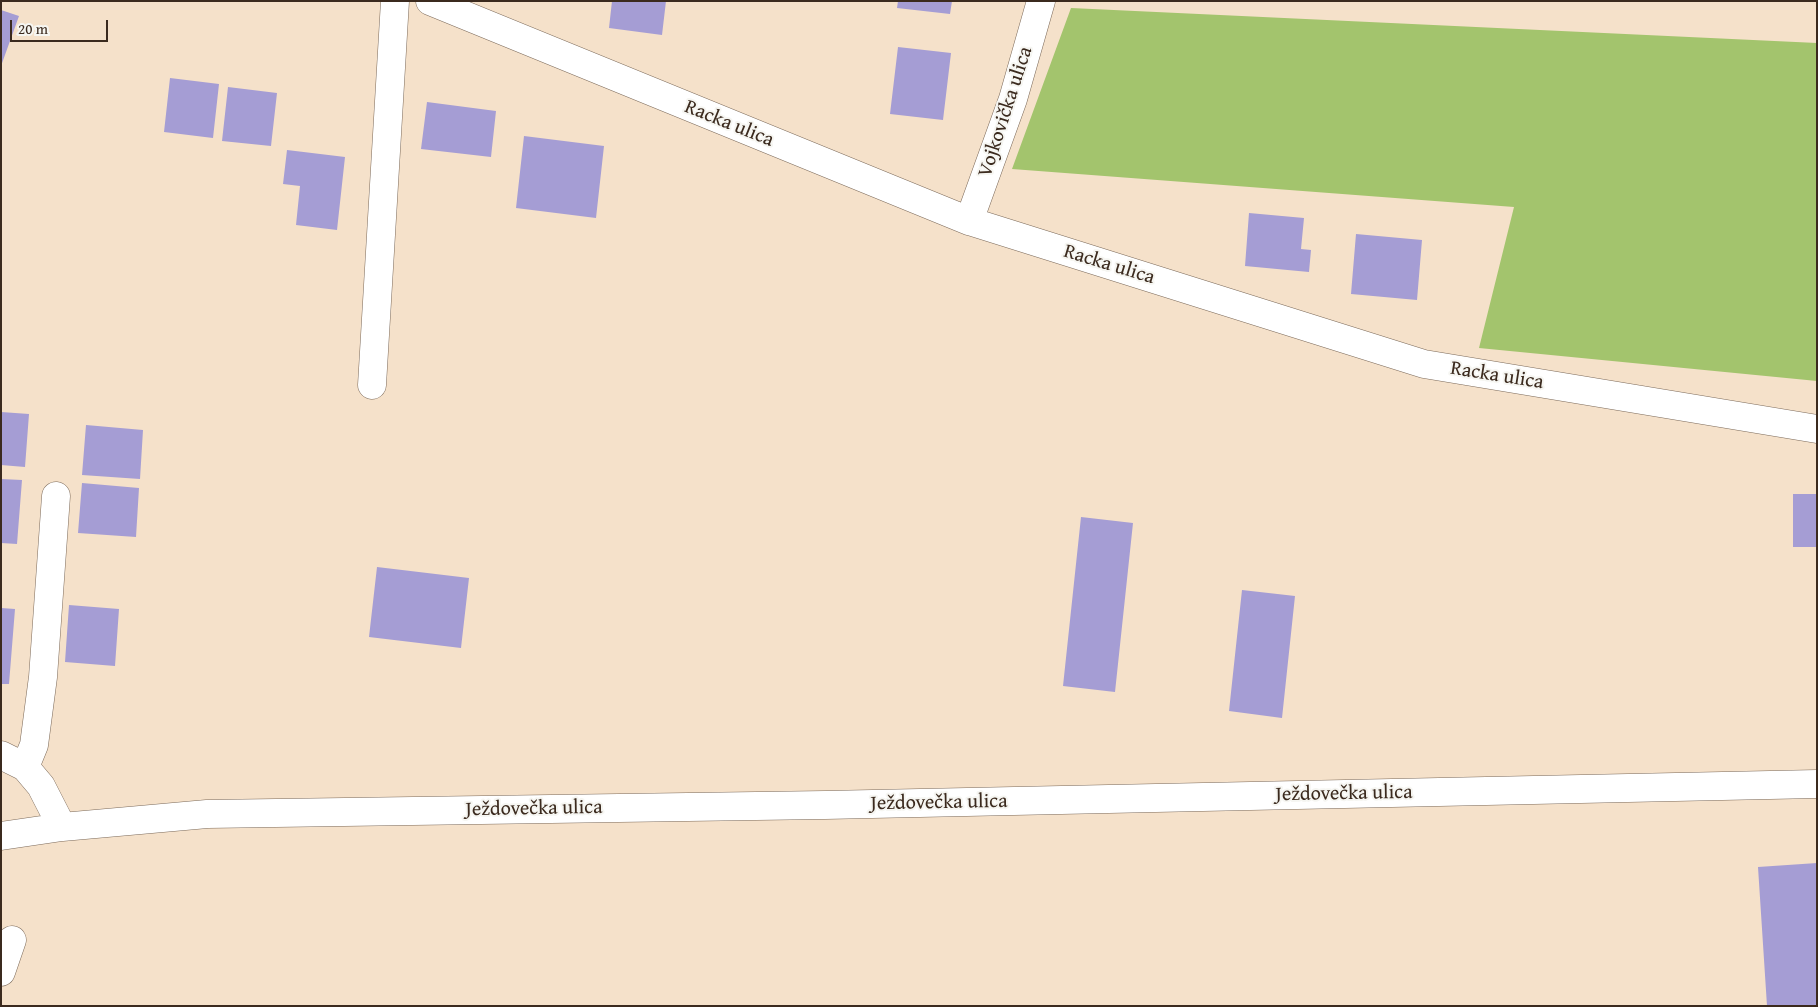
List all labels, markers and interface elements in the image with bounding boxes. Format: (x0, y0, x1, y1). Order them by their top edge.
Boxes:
scale bar (12, 10, 110, 42)
text: 20 m (18, 18, 48, 39)
street label: Vojkovička ulica (974, 44, 1038, 180)
street label: Racka ulica (681, 95, 777, 153)
street label: Racka ulica (1061, 240, 1157, 290)
street label: Racka ulica (1449, 357, 1545, 395)
street label: Ježdovečka ulica (1275, 781, 1413, 807)
street label: Ježdovečka ulica (870, 790, 1008, 816)
street label: Ježdovečka ulica (465, 796, 603, 822)

